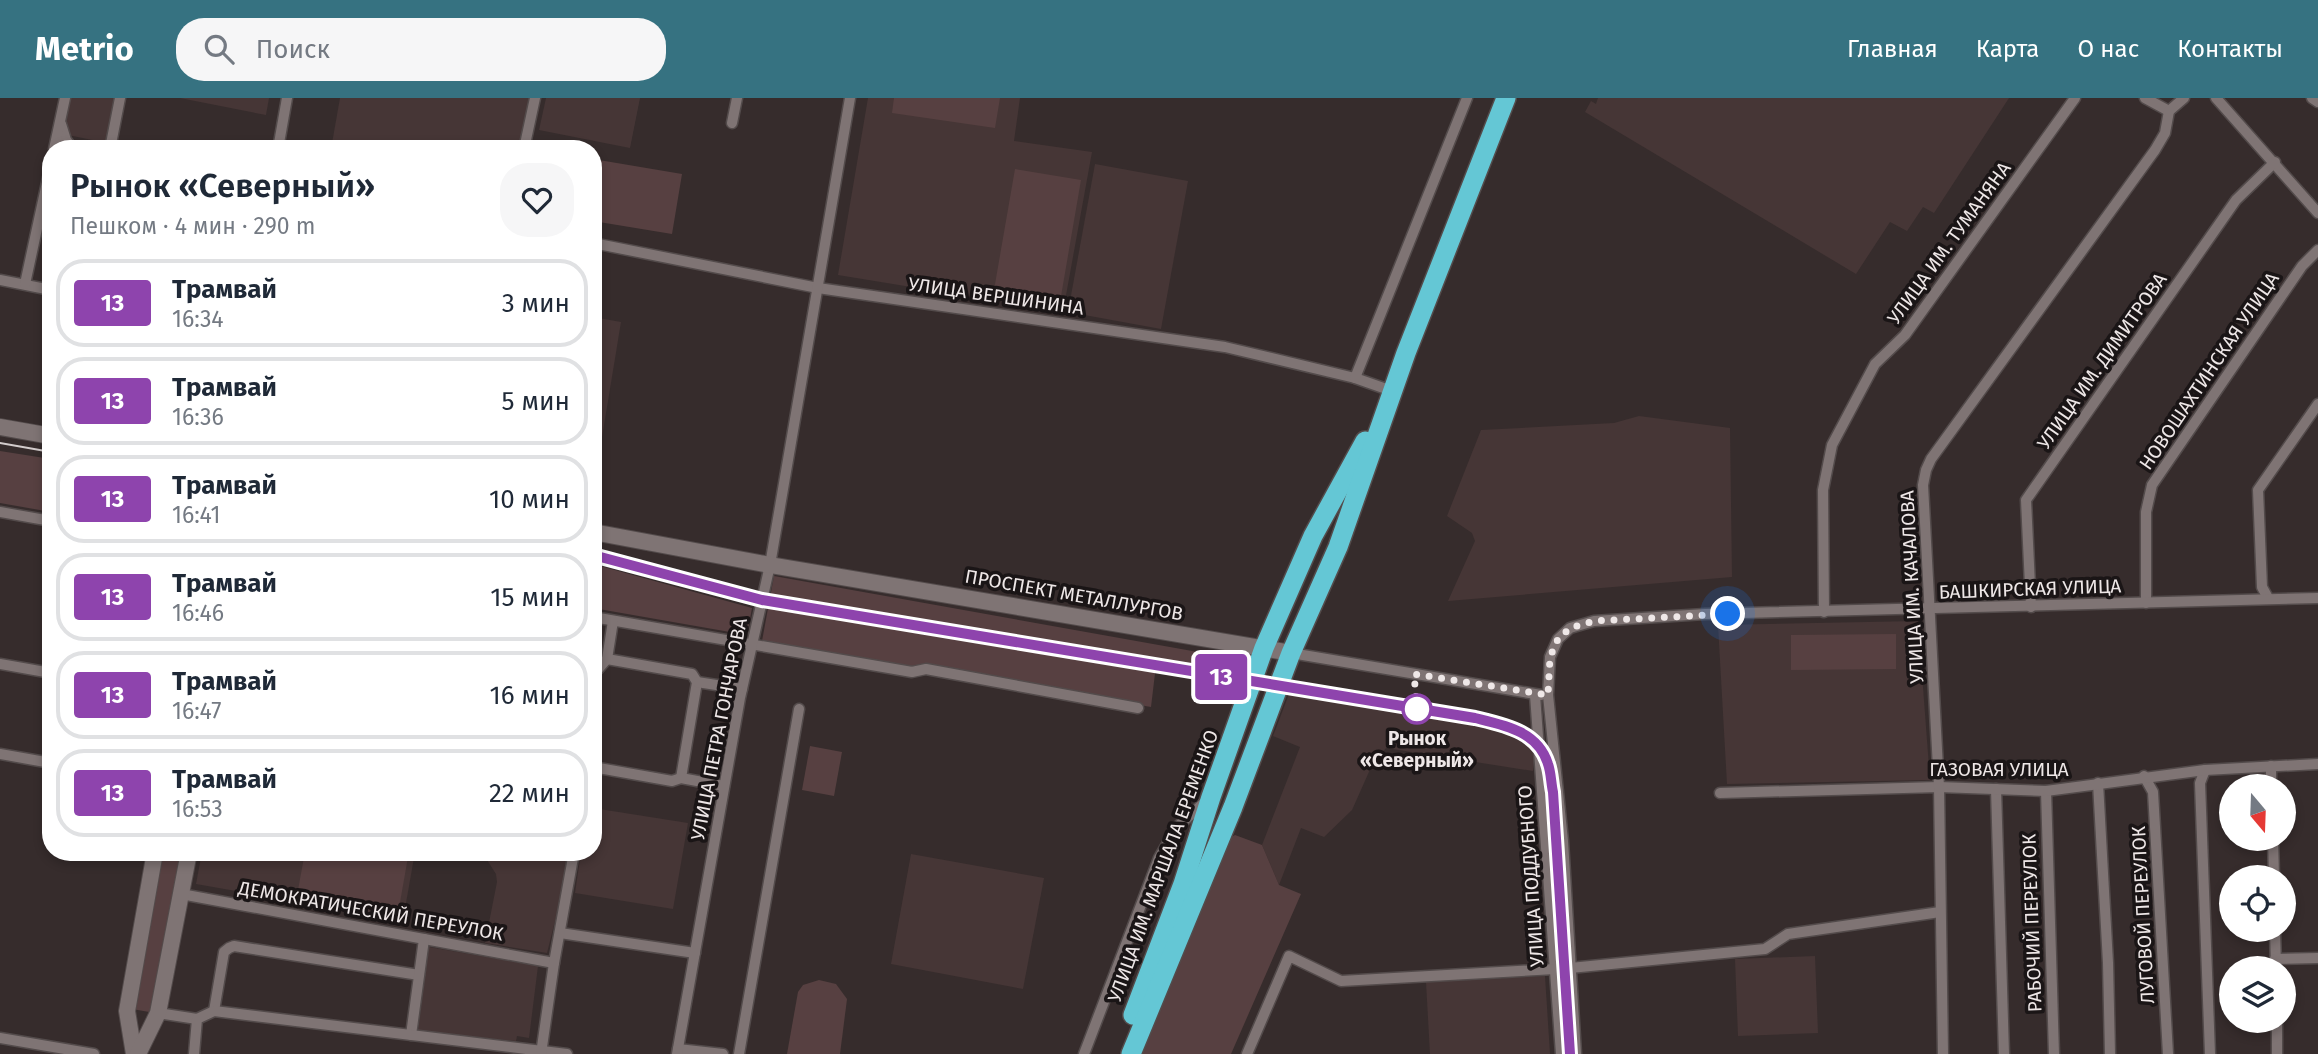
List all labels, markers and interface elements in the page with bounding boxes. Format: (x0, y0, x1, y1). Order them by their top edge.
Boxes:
search box (176, 18, 666, 81)
text: Metrio (35, 29, 134, 69)
icon: search (200, 30, 238, 68)
text: Поиск (256, 34, 330, 65)
text: Главная (1847, 35, 1938, 63)
text: Карта (1976, 35, 2039, 63)
text: О нас (2077, 35, 2139, 63)
text: Контакты (2177, 35, 2283, 63)
street label: УЛИЦА ИМ. ТУМАНЯНА (1882, 157, 2016, 329)
button: heart (500, 163, 574, 237)
text: Рынок «Северный» (70, 166, 375, 206)
text: Пешком · 4 мин · 290 m (70, 212, 315, 240)
street label: УЛИЦА ИМ. ДИМИТРОВА (2032, 268, 2172, 454)
street label: НОВОШАХТИНСКАЯ УЛИЦА (2134, 268, 2284, 474)
street label: УЛИЦА ВЕРШИНИНА (907, 272, 1085, 320)
text: Трамвай (172, 274, 277, 305)
text: 3 мин (502, 288, 570, 319)
text: 13 (101, 289, 124, 317)
text: 16:34 (172, 305, 224, 333)
text: Трамвай (172, 372, 277, 403)
text: 5 мин (502, 386, 570, 417)
text: 13 (101, 387, 124, 415)
text: 16:36 (172, 403, 224, 431)
text: Трамвай (172, 470, 277, 501)
text: 10 мин (489, 484, 570, 515)
text: 13 (101, 485, 124, 513)
street label: УЛИЦА ИМ. КАЧАЛОВА (1895, 490, 1929, 684)
text: 16:41 (172, 501, 220, 529)
street label: ПРОСПЕКТ МЕТАЛЛУРГОВ (963, 564, 1185, 626)
text: Трамвай (172, 568, 277, 599)
street label: БАШКИРСКАЯ УЛИЦА (1938, 574, 2122, 604)
text: 15 мин (490, 582, 570, 613)
text: 13 (101, 583, 124, 611)
your location (1710, 596, 1745, 631)
text: 16:46 (172, 599, 224, 627)
street label: УЛИЦА ПЕТРА ГОНЧАРОВА (686, 616, 752, 842)
line badge: 13 (1190, 654, 1252, 700)
text: 13 (1209, 663, 1233, 691)
text: Трамвай (172, 666, 277, 697)
text: 16 мин (490, 680, 570, 711)
text: 13 (101, 681, 124, 709)
marker: Рынок «Северный» (1402, 694, 1432, 724)
text: 16:47 (172, 697, 222, 725)
street label: УЛИЦА ИМ. МАРШАЛА ЕРЕМЕНКО (1103, 727, 1223, 1005)
place label: Рынок «Северный» (1360, 727, 1474, 772)
street label: ГАЗОВАЯ УЛИЦА (1929, 758, 2069, 781)
text: Трамвай (172, 764, 277, 795)
north arrow (2219, 774, 2296, 850)
map controls (2219, 774, 2296, 1033)
text: 22 мин (489, 778, 570, 809)
text: 13 (101, 779, 124, 807)
street label: УЛИЦА ПОДДУБНОГО (1513, 784, 1549, 968)
text: 16:53 (172, 795, 223, 823)
street label: ЛУГОВОЙ ПЕРЕУЛОК (2127, 826, 2159, 1004)
street label: РАБОЧИЙ ПЕРЕУЛОК (2017, 833, 2047, 1013)
button: locate (2219, 865, 2296, 942)
street label: ДЕМОКРАТИЧЕСКИЙ ПЕРЕУЛОК (236, 876, 505, 946)
button: layers (2219, 956, 2296, 1033)

